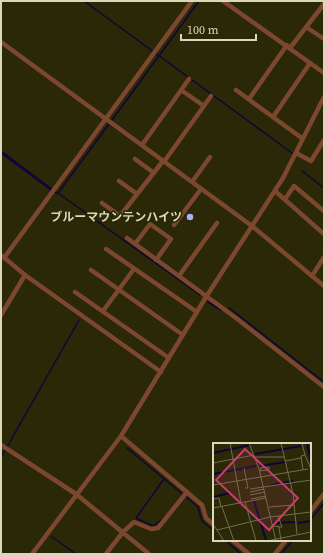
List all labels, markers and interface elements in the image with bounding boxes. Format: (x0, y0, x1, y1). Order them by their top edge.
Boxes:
scale bar (181, 16, 256, 42)
text: 100 m (187, 22, 219, 38)
place label: ブルーマウンテンハイツ (50, 209, 182, 225)
marker: ブルーマウンテンハイツ (185, 212, 195, 222)
inset map (213, 443, 311, 541)

